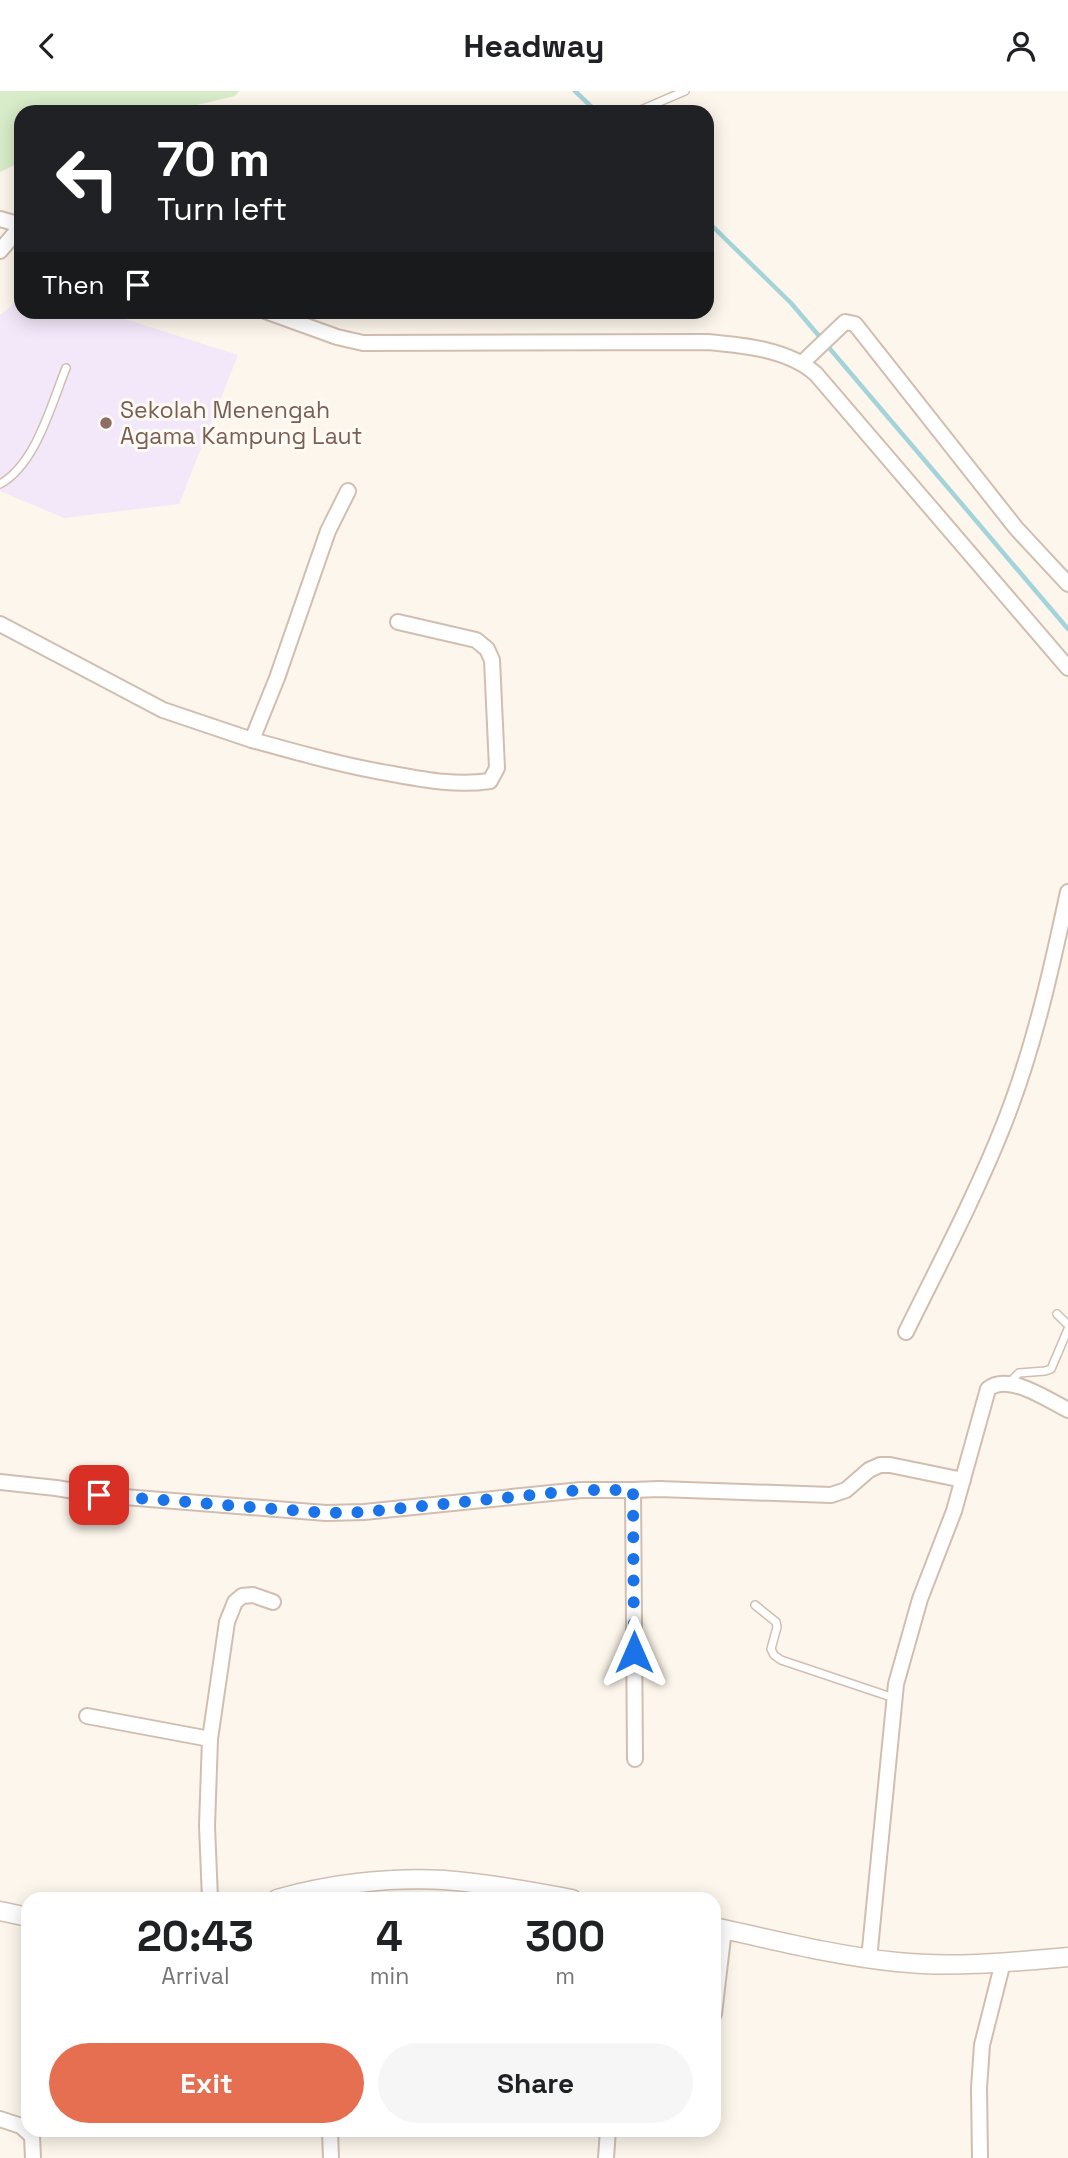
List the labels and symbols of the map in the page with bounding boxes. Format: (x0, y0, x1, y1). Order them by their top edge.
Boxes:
place label: Sekolah Menengah Agama Kampung Laut (120, 395, 362, 451)
marker: Sekolah Menengah Agama Kampung Laut (98, 415, 114, 431)
pin (69, 1465, 129, 1525)
position arrow (597, 1615, 671, 1689)

